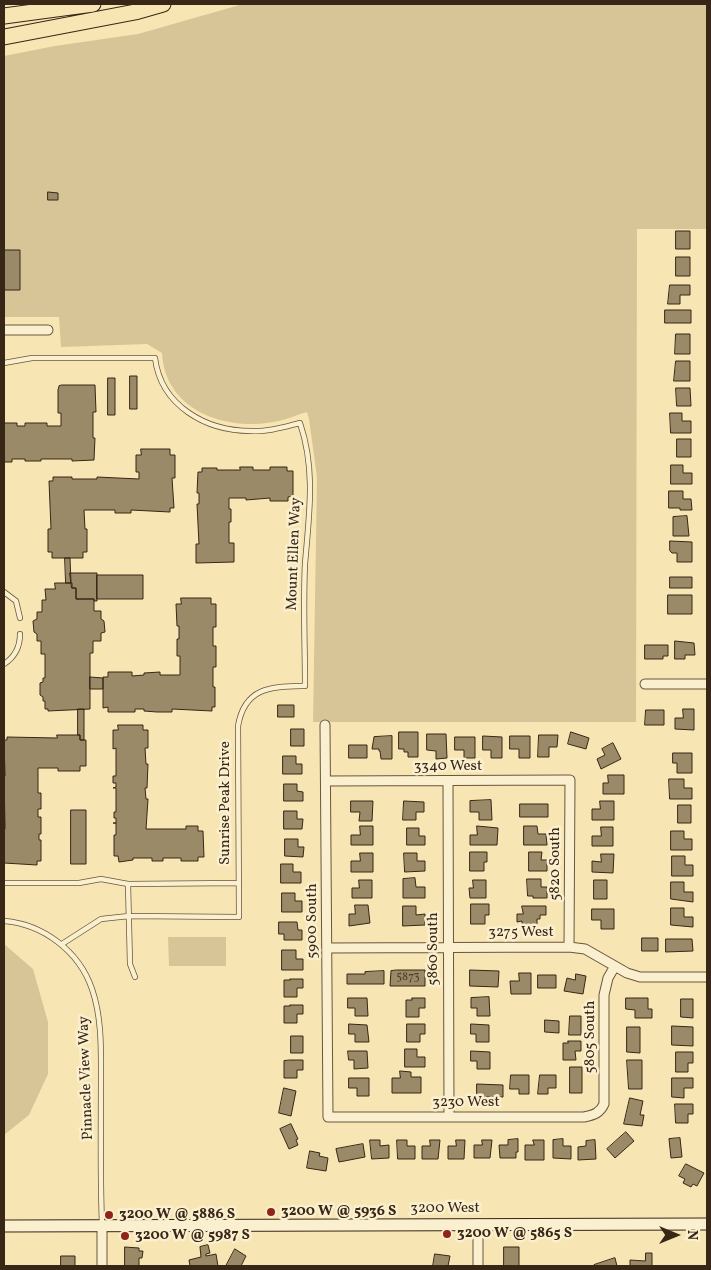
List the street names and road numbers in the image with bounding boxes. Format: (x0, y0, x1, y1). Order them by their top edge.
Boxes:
street label: Mount Ellen Way (284, 497, 306, 611)
street label: Sunrise Peak Drive (217, 741, 235, 865)
street label: 3340 West (414, 758, 482, 776)
street label: 5820 South (547, 827, 565, 901)
street label: 5900 South (304, 883, 322, 959)
street label: 5860 South (425, 912, 443, 986)
street label: 3275 West (488, 924, 554, 942)
street label: 5805 South (582, 1001, 600, 1073)
street label: Pinnacle View Way (76, 1016, 98, 1140)
street label: 3230 West (432, 1094, 500, 1112)
street label: 3200 West (410, 1200, 480, 1218)

